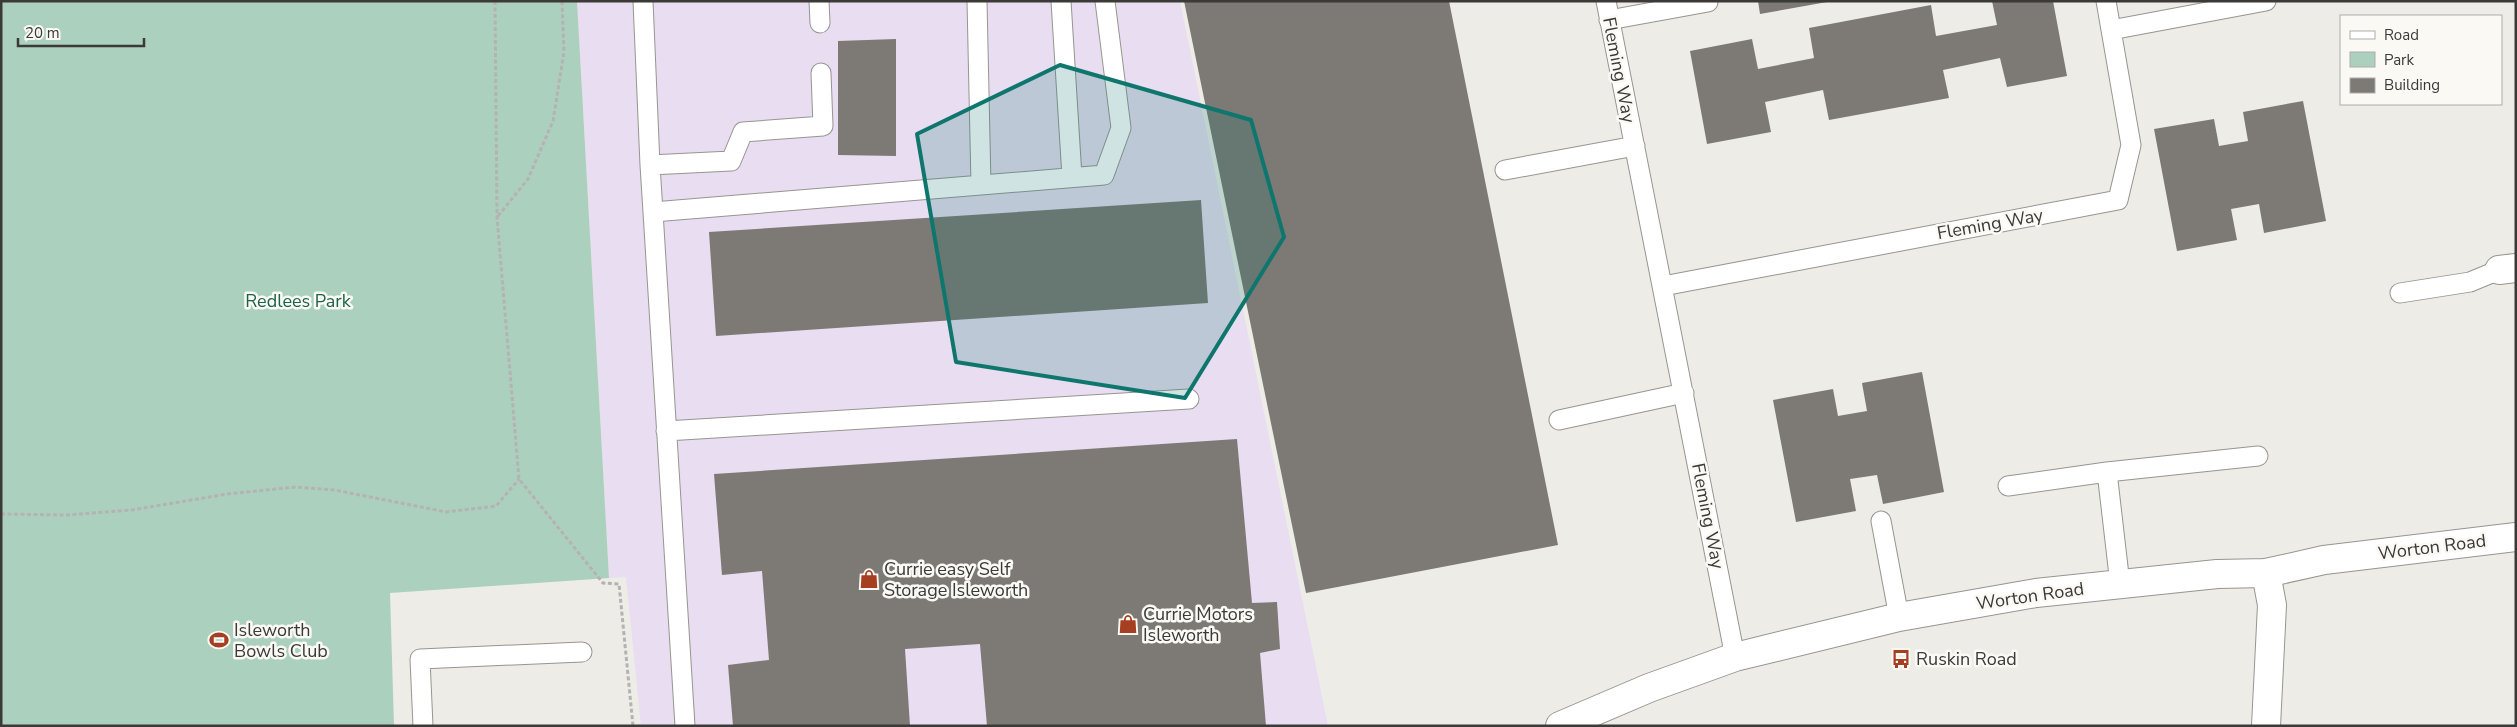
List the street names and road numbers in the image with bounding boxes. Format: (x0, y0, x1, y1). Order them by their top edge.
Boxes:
street label: Fleming Way (1597, 15, 1641, 126)
street label: Fleming Way (1935, 203, 2046, 245)
street label: Fleming Way (1686, 461, 1730, 572)
street label: Worton Road (2377, 528, 2487, 566)
street label: Worton Road (1975, 577, 2085, 615)

